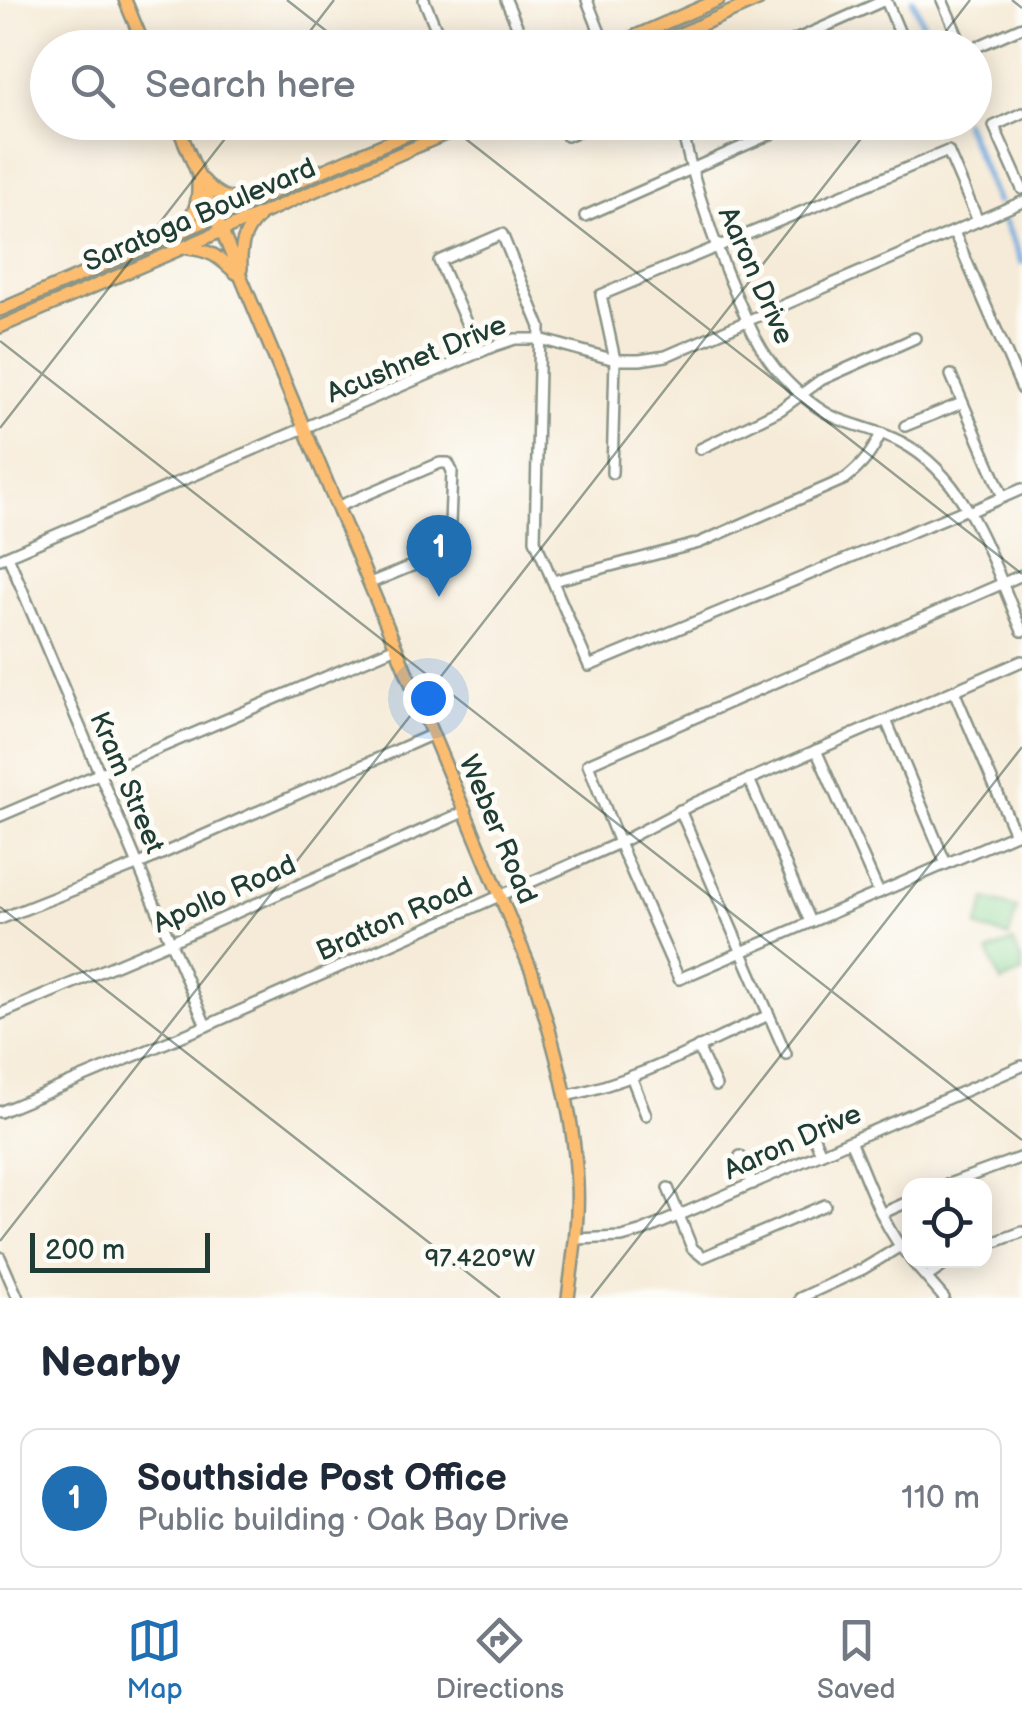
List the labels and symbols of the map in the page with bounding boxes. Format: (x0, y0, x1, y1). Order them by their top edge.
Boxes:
street label: Saratoga Boulevard (79, 152, 321, 279)
street label: Aaron Drive (711, 202, 801, 349)
street label: Acushnet Drive (322, 308, 511, 410)
pin: 1 (406, 514, 472, 597)
your location (403, 673, 454, 724)
street label: Kram Street (82, 707, 171, 859)
street label: Weber Road (452, 750, 544, 909)
street label: Apollo Road (148, 848, 301, 941)
street label: Bratton Road (311, 870, 478, 969)
street label: Aaron Drive (719, 1097, 866, 1187)
scale bar (30, 1228, 210, 1272)
text: 97.420°W (425, 1243, 536, 1274)

